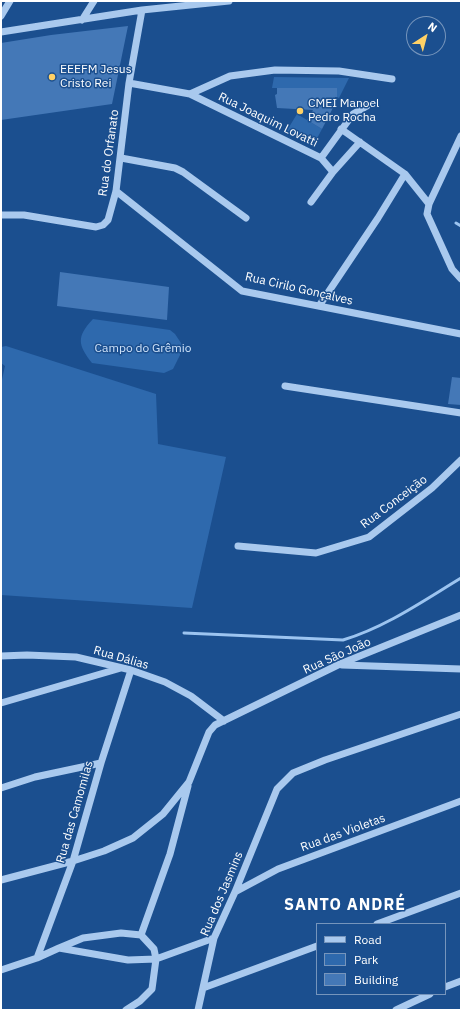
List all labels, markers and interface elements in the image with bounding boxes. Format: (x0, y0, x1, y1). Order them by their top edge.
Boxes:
north arrow (406, 16, 446, 56)
text: N (425, 19, 440, 35)
place label: EEEFM Jesus Cristo Rei (60, 63, 131, 91)
marker: EEEFM Jesus Cristo Rei (47, 72, 57, 82)
street label: Rua Joaquim Lovatti (216, 90, 320, 150)
place label: CMEI Manoel Pedro Rocha (308, 97, 379, 125)
marker: CMEI Manoel Pedro Rocha (295, 106, 305, 116)
street label: Rua do Orfanato (96, 109, 122, 197)
street label: Rua Cirilo Gonçalves (244, 270, 354, 308)
park label: Campo do Grêmio (95, 342, 191, 356)
street label: Rua Conceição (358, 472, 430, 532)
street label: Rua São João (301, 635, 373, 677)
street label: Rua Dálias (92, 643, 150, 673)
street label: Rua das Camomilas (53, 759, 97, 865)
street label: Rua das Violetas (299, 811, 387, 855)
street label: Rua dos Jasmins (198, 849, 246, 939)
district label: SANTO ANDRÉ (284, 895, 406, 915)
legend (316, 923, 446, 995)
text: Road (354, 932, 382, 947)
text: Park (354, 952, 378, 967)
text: Building (354, 972, 398, 987)

